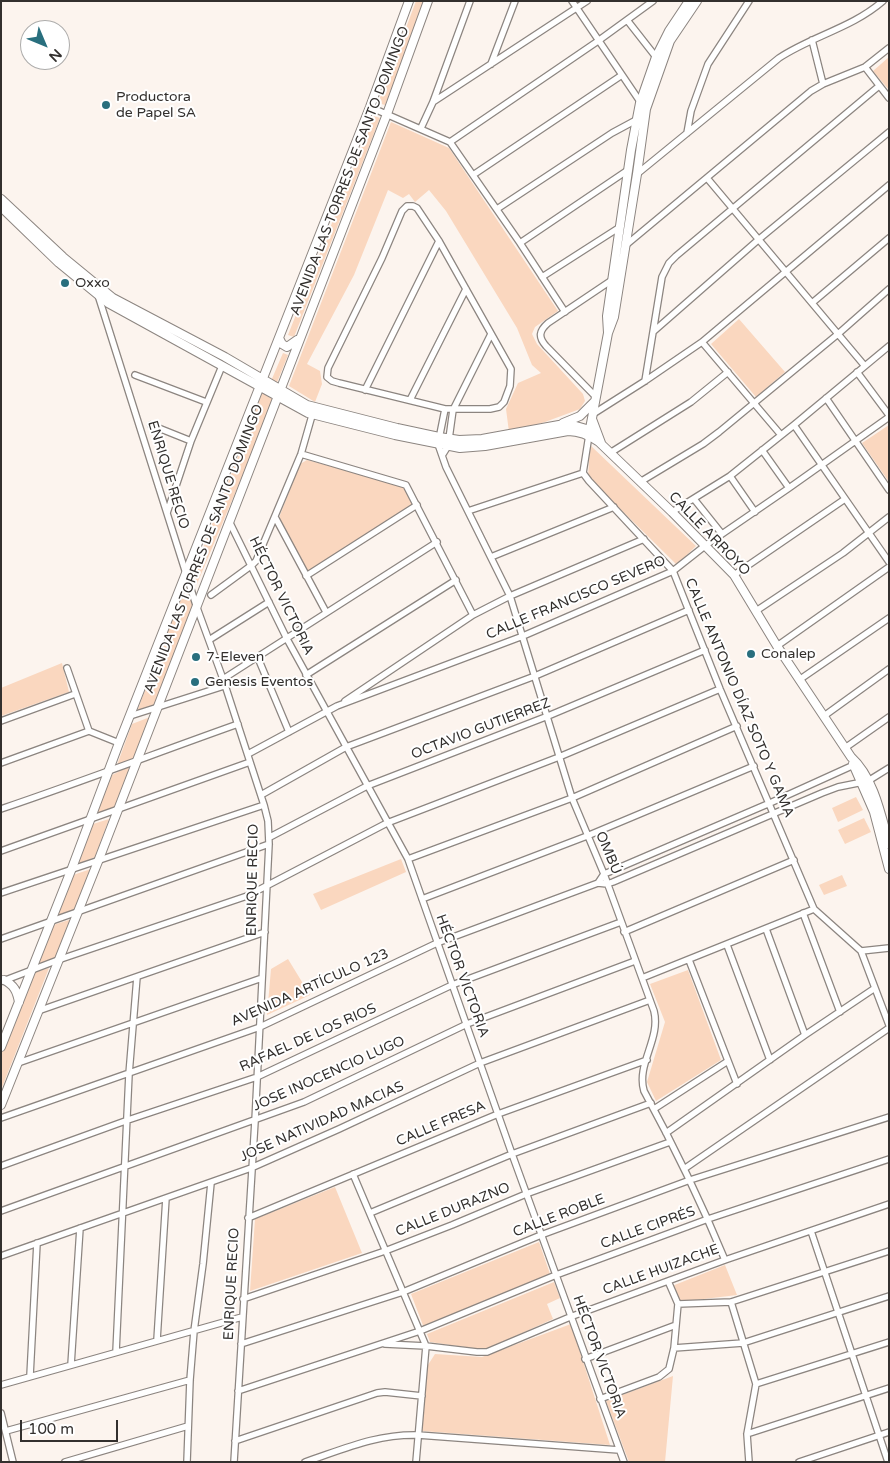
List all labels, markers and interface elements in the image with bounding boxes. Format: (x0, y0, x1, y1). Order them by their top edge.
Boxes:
north arrow (20, 20, 70, 70)
street label: AVENIDA LAS TORRES DE SANTO DOMINGO (287, 24, 413, 318)
text: N (45, 45, 65, 65)
place label: Productora de Papel SA (116, 89, 196, 121)
marker: Productora de Papel SA (100, 99, 112, 111)
place label: Oxxo (75, 275, 110, 291)
marker: Oxxo (59, 277, 71, 289)
street label: AVENIDA LAS TORRES DE SANTO DOMINGO (141, 402, 267, 696)
street label: ENRIQUE RECIO (144, 419, 192, 531)
street label: CALLE ARROYO (665, 489, 753, 579)
street label: HÉCTOR VICTORIA (245, 534, 317, 658)
street label: CALLE FRANCISCO SEVERO (484, 552, 668, 644)
street label: CALLE ANTONIO DÍAZ SOTO Y GAMA (681, 576, 797, 820)
place label: Conalep (761, 646, 816, 662)
marker: Conalep (745, 648, 757, 660)
place label: 7-Eleven (206, 649, 264, 665)
marker: 7-Eleven (190, 651, 202, 663)
place label: Genesis Eventos (205, 674, 313, 690)
marker: Genesis Eventos (189, 676, 201, 688)
street label: OCTAVIO GUTIERREZ (409, 695, 553, 763)
street label: ENRIQUE RECIO (244, 824, 262, 936)
street label: OMBÚ (591, 829, 625, 877)
street label: HÉCTOR VICTORIA (432, 912, 492, 1040)
street label: AVENIDA ARTÍCULO 123 (229, 946, 391, 1030)
street label: RAFAEL DE LOS RIOS (237, 1000, 379, 1076)
street label: JOSE INOCENCIO LUGO (250, 1033, 408, 1115)
street label: JOSE NATIVIDAD MACIAS (237, 1078, 407, 1166)
street label: CALLE FRESA (394, 1098, 488, 1150)
street label: CALLE DURAZNO (393, 1179, 513, 1241)
street label: CALLE ROBLE (511, 1191, 607, 1241)
street label: CALLE CIPRÉS (598, 1203, 698, 1253)
street label: ENRIQUE RECIO (221, 1227, 243, 1341)
street label: CALLE HUIZACHE (601, 1241, 721, 1299)
street label: HÉCTOR VICTORIA (569, 1293, 629, 1421)
scale bar (22, 1410, 120, 1442)
text: 100 m (28, 1420, 74, 1438)

